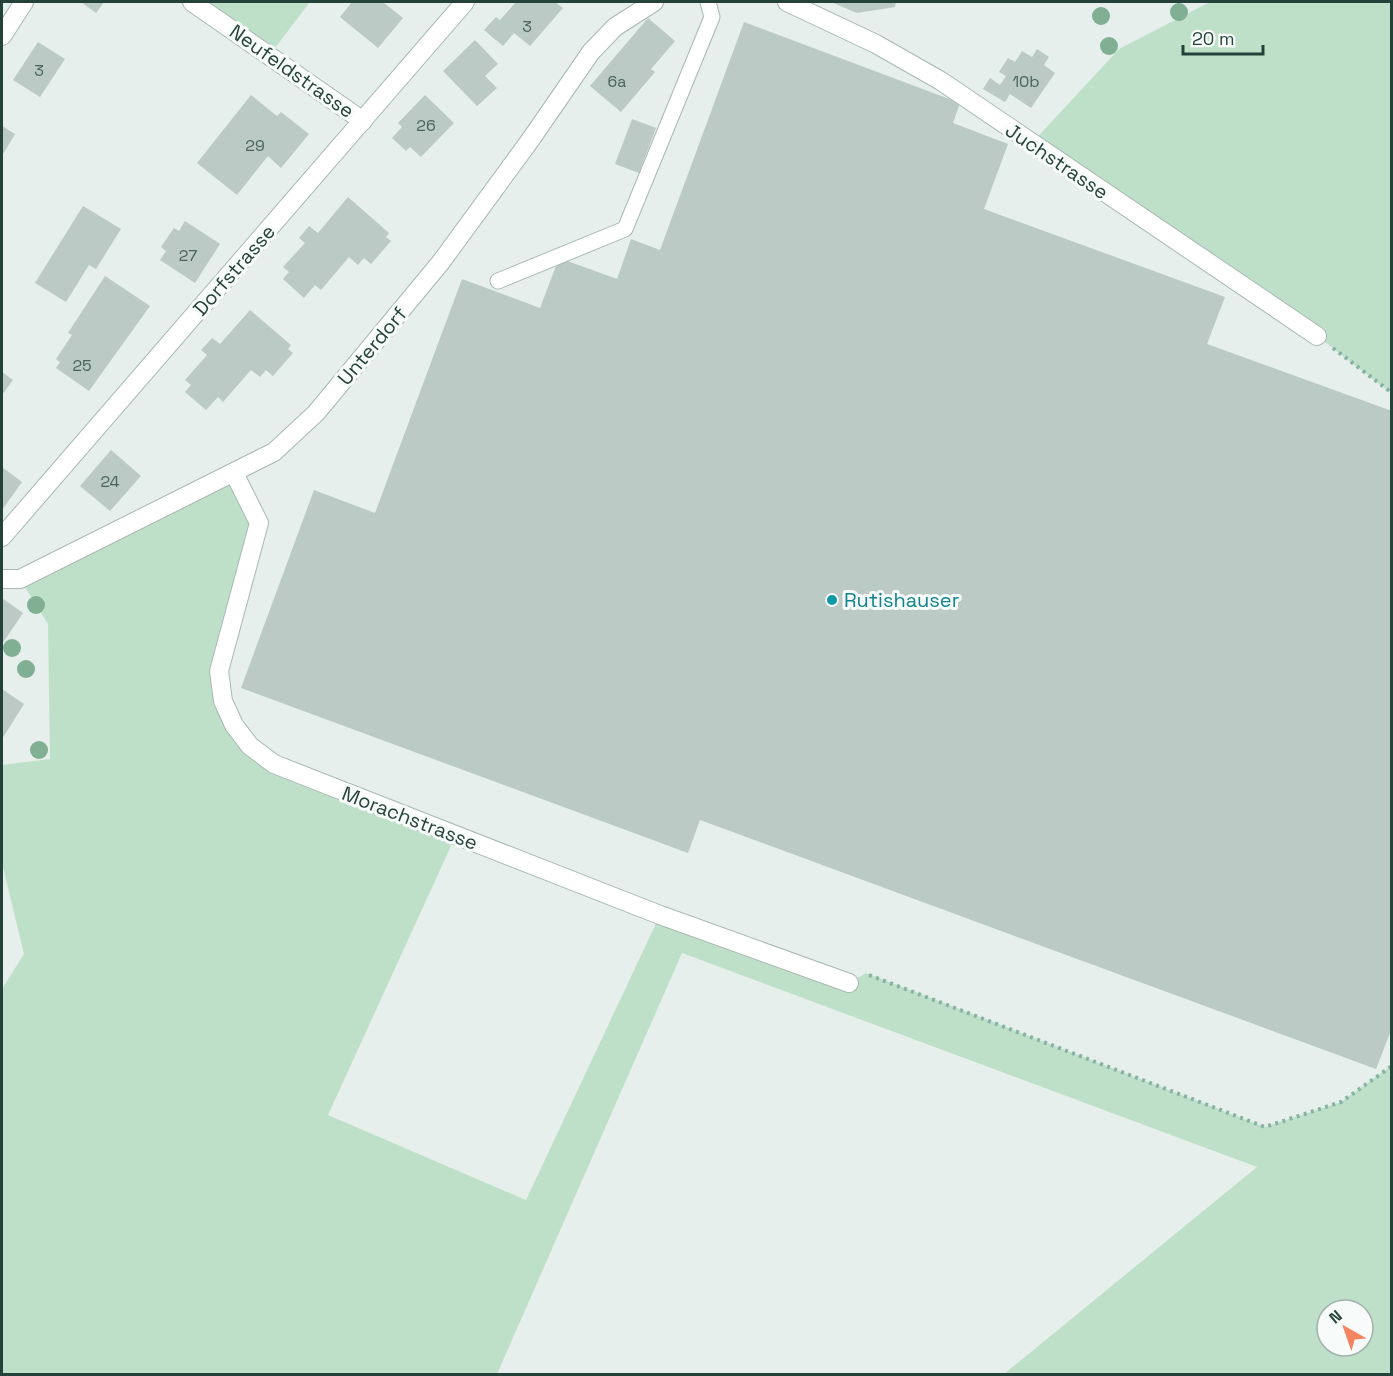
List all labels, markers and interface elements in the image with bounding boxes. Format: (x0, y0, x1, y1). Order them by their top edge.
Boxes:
house number: 3 (522, 16, 532, 37)
street label: Neufeldstrasse (225, 18, 359, 124)
scale bar (1183, 18, 1262, 56)
text: 20 m (1192, 27, 1235, 50)
house number: 3 (34, 60, 44, 81)
house number: 6a (608, 71, 627, 92)
house number: 10b (1012, 71, 1040, 92)
house number: 26 (416, 115, 436, 136)
street label: Juchstrasse (1000, 117, 1114, 205)
house number: 29 (245, 135, 265, 156)
street label: Dorfstrasse (187, 219, 281, 321)
house number: 27 (179, 245, 197, 266)
street label: Unterdorf (332, 301, 413, 391)
house number: 25 (72, 355, 92, 376)
house number: 24 (100, 471, 120, 492)
place label: Rutishauser (844, 587, 959, 613)
marker: Rutishauser (825, 593, 839, 607)
street label: Morachstrasse (338, 780, 482, 856)
north arrow (1315, 1298, 1375, 1358)
text: N (1325, 1305, 1347, 1328)

